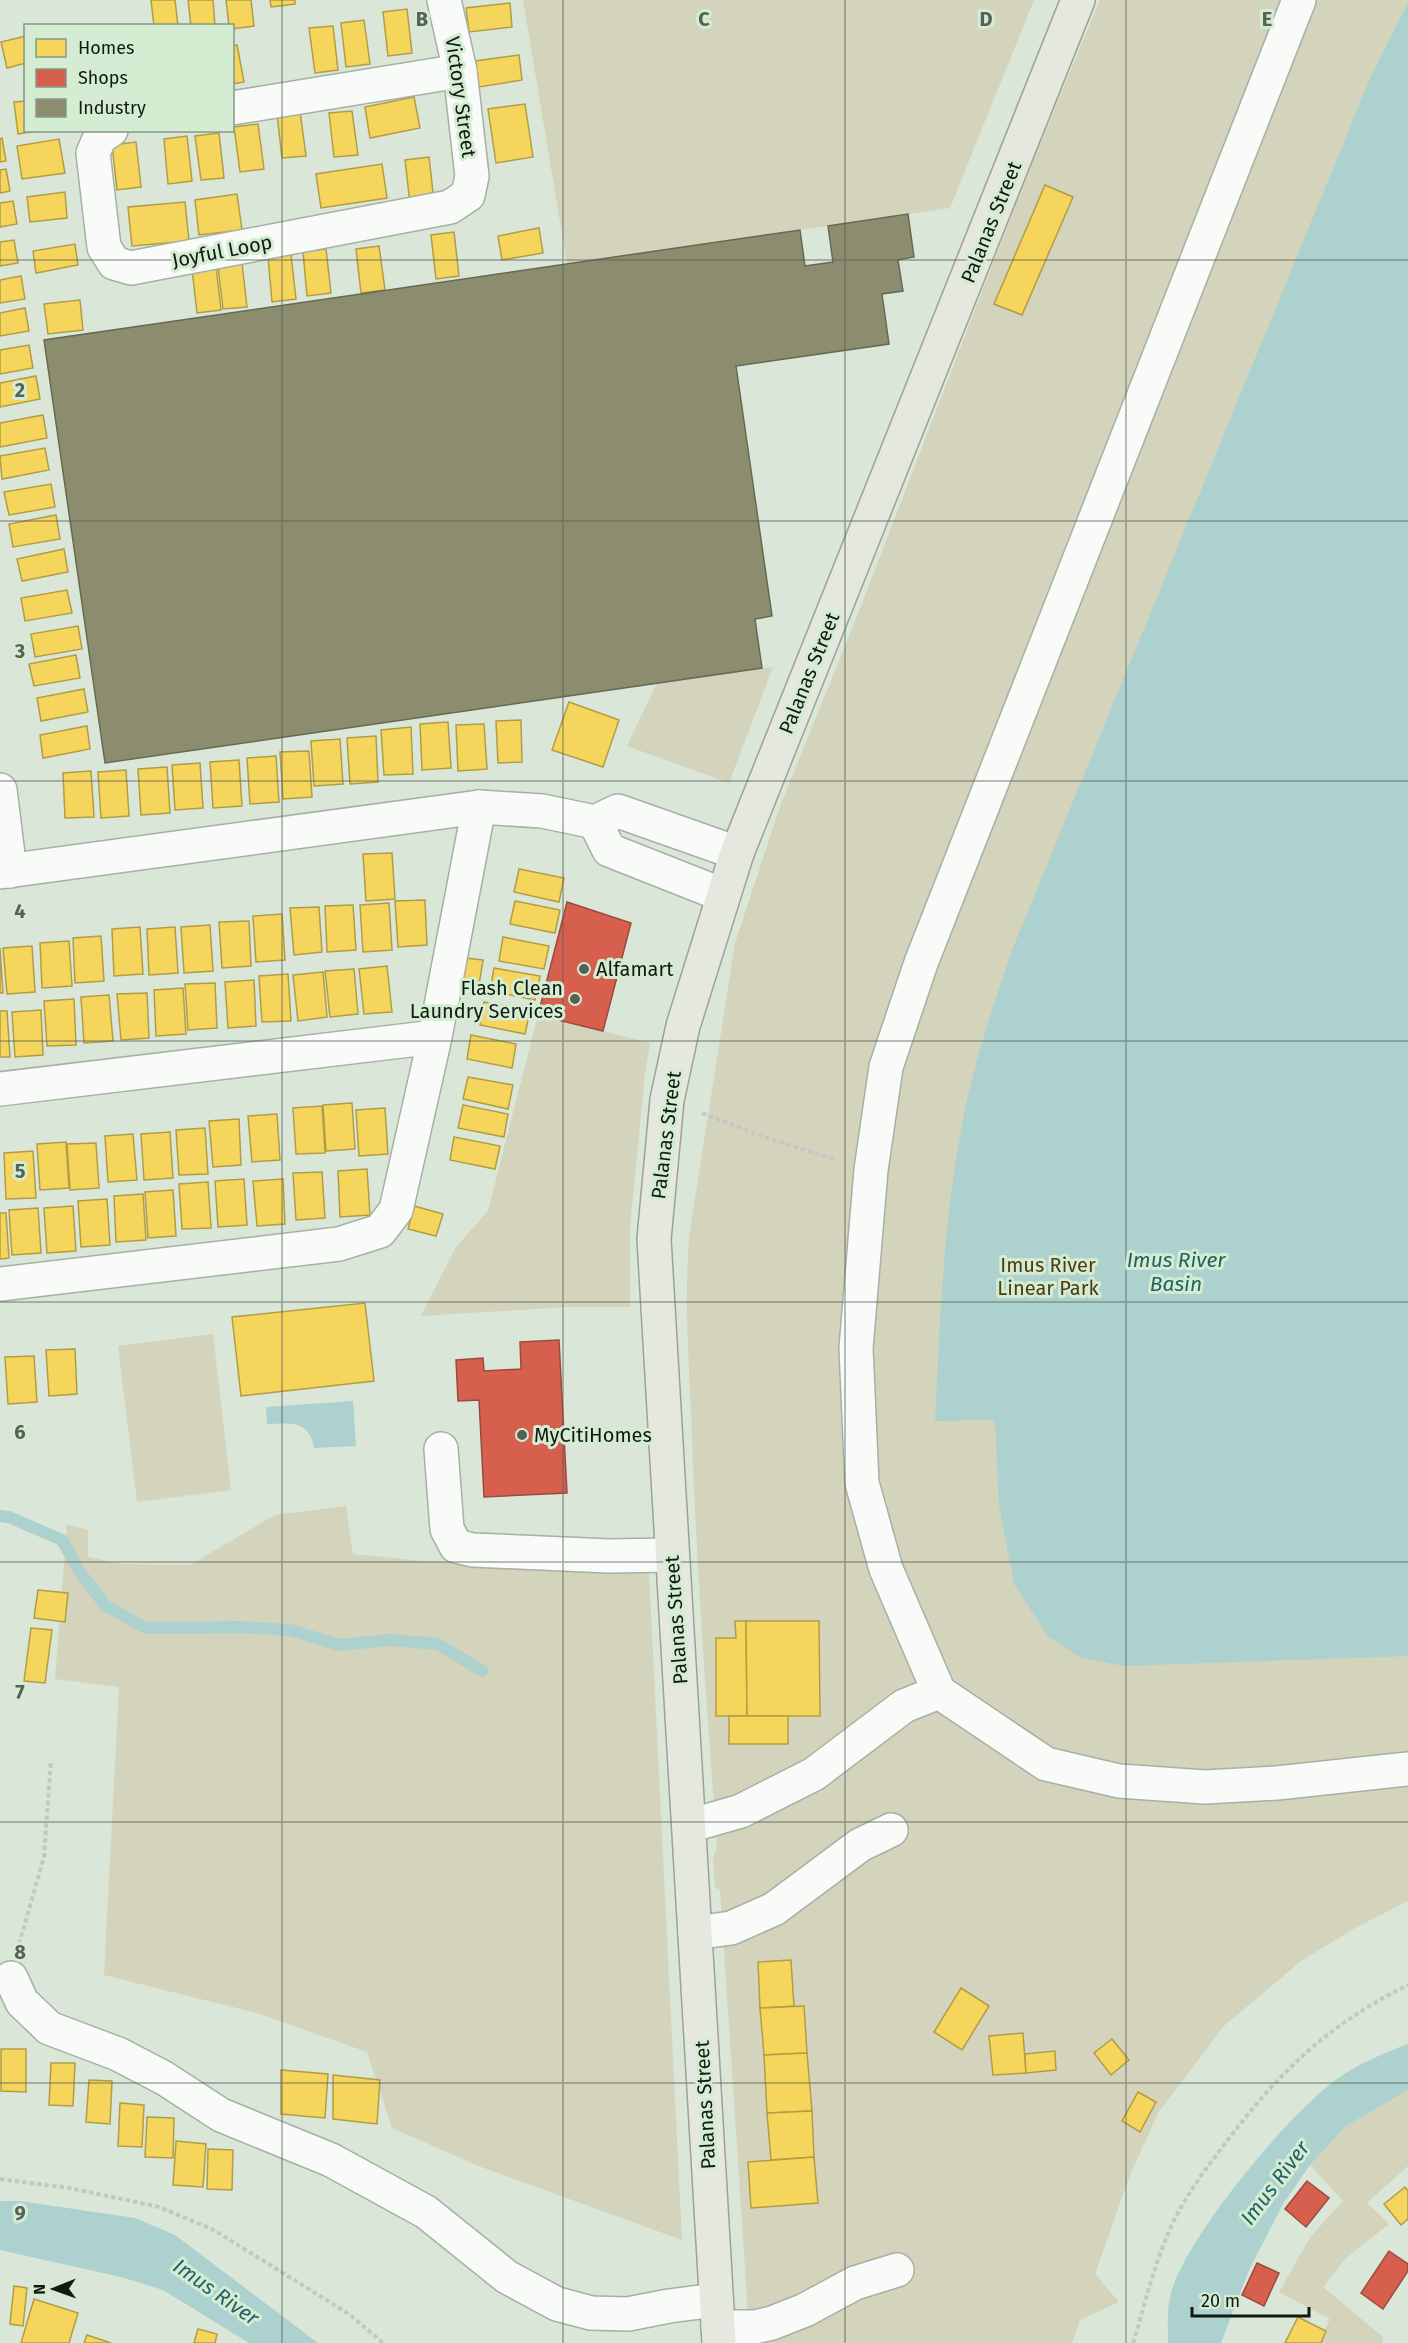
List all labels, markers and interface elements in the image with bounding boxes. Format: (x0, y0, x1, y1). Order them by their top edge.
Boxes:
text: B (416, 7, 428, 31)
text: C (698, 7, 710, 31)
text: D (979, 7, 993, 31)
text: E (1262, 7, 1272, 31)
legend (24, 24, 234, 132)
street label: Victory Street (441, 35, 481, 160)
text: Homes (78, 37, 134, 59)
text: Shops (78, 67, 128, 89)
text: Industry (78, 97, 146, 119)
street label: Palanas Street (956, 157, 1027, 286)
street label: Joyful Loop (170, 230, 274, 272)
text: 2 (15, 378, 25, 402)
street label: Palanas Street (774, 608, 845, 737)
text: 3 (14, 639, 25, 663)
text: 4 (14, 899, 26, 923)
place label: Alfamart (596, 957, 674, 981)
marker: Alfamart (577, 962, 591, 976)
place label: Flash Clean Laundry Services (410, 976, 563, 1023)
marker: Flash Clean Laundry Services (568, 992, 582, 1006)
street label: Palanas Street (646, 1069, 686, 1201)
text: 5 (15, 1159, 26, 1183)
water label: Imus River Basin (1127, 1247, 1226, 1297)
park label: Imus River Linear Park (997, 1253, 1099, 1300)
text: 6 (14, 1420, 26, 1444)
place label: MyCitiHomes (534, 1423, 652, 1447)
marker: MyCitiHomes (515, 1428, 529, 1442)
street label: Palanas Street (659, 1554, 692, 1685)
text: 7 (15, 1680, 25, 1704)
text: 8 (14, 1940, 26, 1964)
street label: Palanas Street (690, 2039, 720, 2170)
water label: Imus River (1235, 2135, 1316, 2230)
text: 9 (14, 2201, 26, 2225)
water label: Imus River (168, 2253, 265, 2331)
north arrow (24, 2259, 84, 2319)
scale bar (1192, 2280, 1309, 2318)
text: N (30, 2284, 49, 2295)
text: 20 m (1201, 2290, 1240, 2312)

